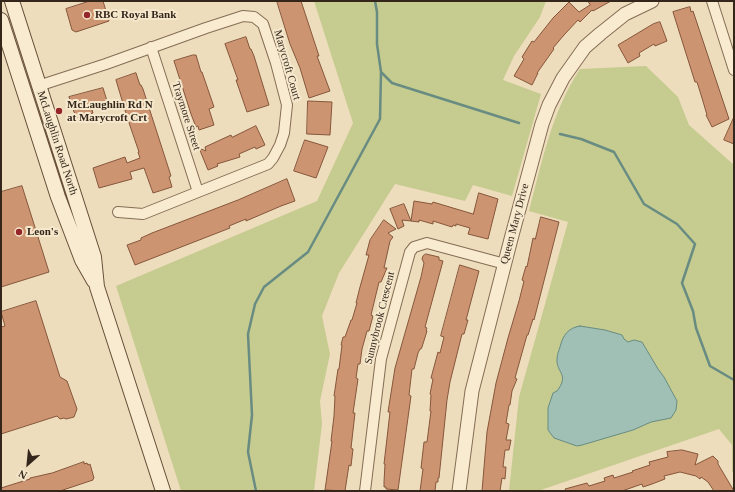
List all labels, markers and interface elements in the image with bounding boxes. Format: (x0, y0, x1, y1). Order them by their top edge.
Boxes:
place label: RBC Royal Bank (95, 8, 176, 22)
marker: RBC Royal Bank (82, 10, 92, 20)
street label: Marycroft Court (271, 28, 303, 102)
street label: Traymore Street (169, 80, 203, 152)
street label: McLaughlin Road North (34, 89, 80, 197)
place label: McLaughlin Rd N at Marycroft Crt (67, 98, 153, 124)
marker: McLaughlin Rd N at Marycroft Crt (54, 106, 64, 116)
street label: Queen Mary Drive (498, 182, 532, 266)
place label: Leon's (27, 225, 58, 239)
marker: Leon's (14, 227, 24, 237)
street label: Sunnybrook Crescent (362, 270, 398, 366)
north arrow (8, 444, 48, 484)
text: N (16, 468, 29, 482)

